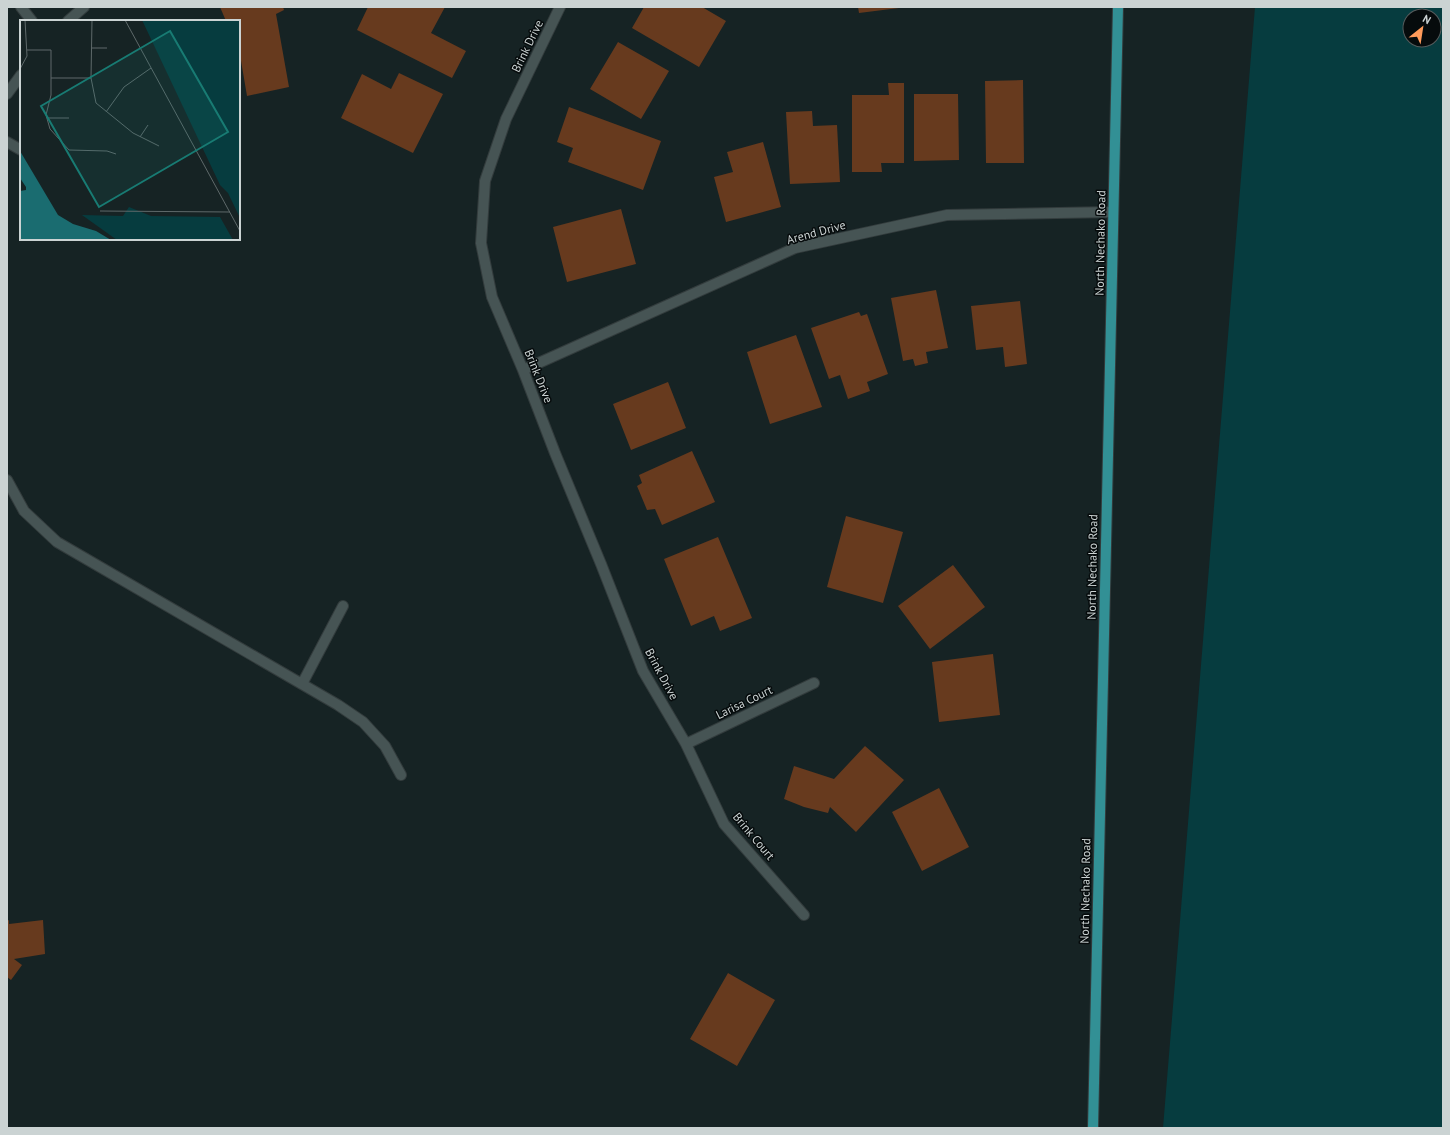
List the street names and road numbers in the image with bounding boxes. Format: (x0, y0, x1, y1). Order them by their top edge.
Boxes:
street label: Brink Drive (508, 17, 546, 75)
street label: North Nechako Road (1092, 190, 1108, 296)
street label: Arend Drive (785, 217, 847, 247)
street label: Brink Drive (521, 347, 557, 405)
street label: North Nechako Road (1084, 514, 1100, 620)
street label: Brink Drive (642, 646, 682, 702)
street label: Larisa Court (713, 682, 775, 722)
street label: Brink Court (730, 809, 778, 863)
street label: North Nechako Road (1077, 838, 1093, 944)

